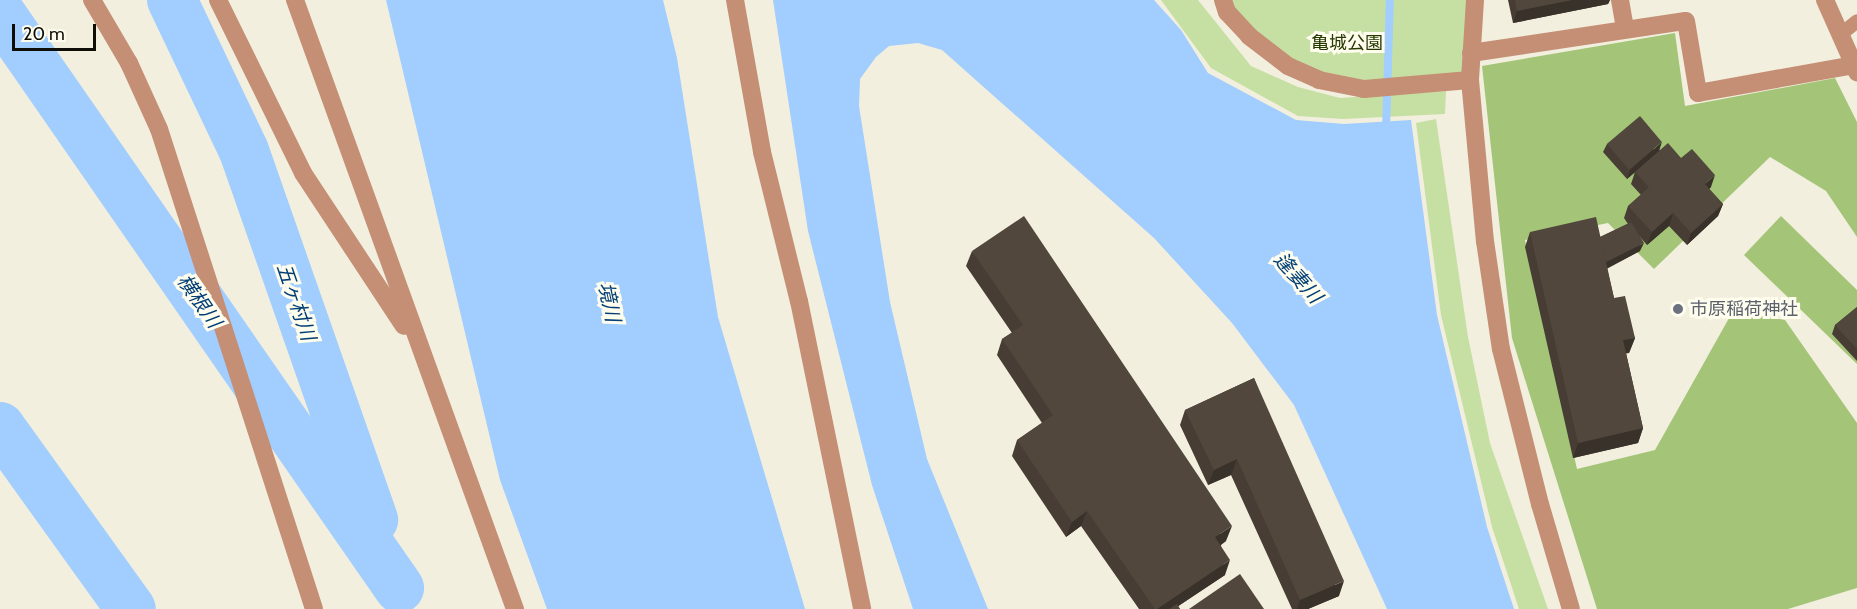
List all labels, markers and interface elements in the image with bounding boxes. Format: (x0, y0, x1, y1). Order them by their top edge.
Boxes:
scale bar (15, 12, 99, 50)
text: 20 m (23, 23, 65, 45)
park label: 亀城公園 (1311, 32, 1383, 54)
water label: 逢妻川 (1269, 248, 1327, 308)
water label: 五ヶ村川 (272, 260, 320, 344)
water label: 横根川 (172, 270, 226, 332)
water label: 境川 (593, 280, 625, 324)
place label: 市原稲荷神社 (1690, 298, 1798, 320)
marker: 市原稲荷神社 (1671, 302, 1685, 316)

